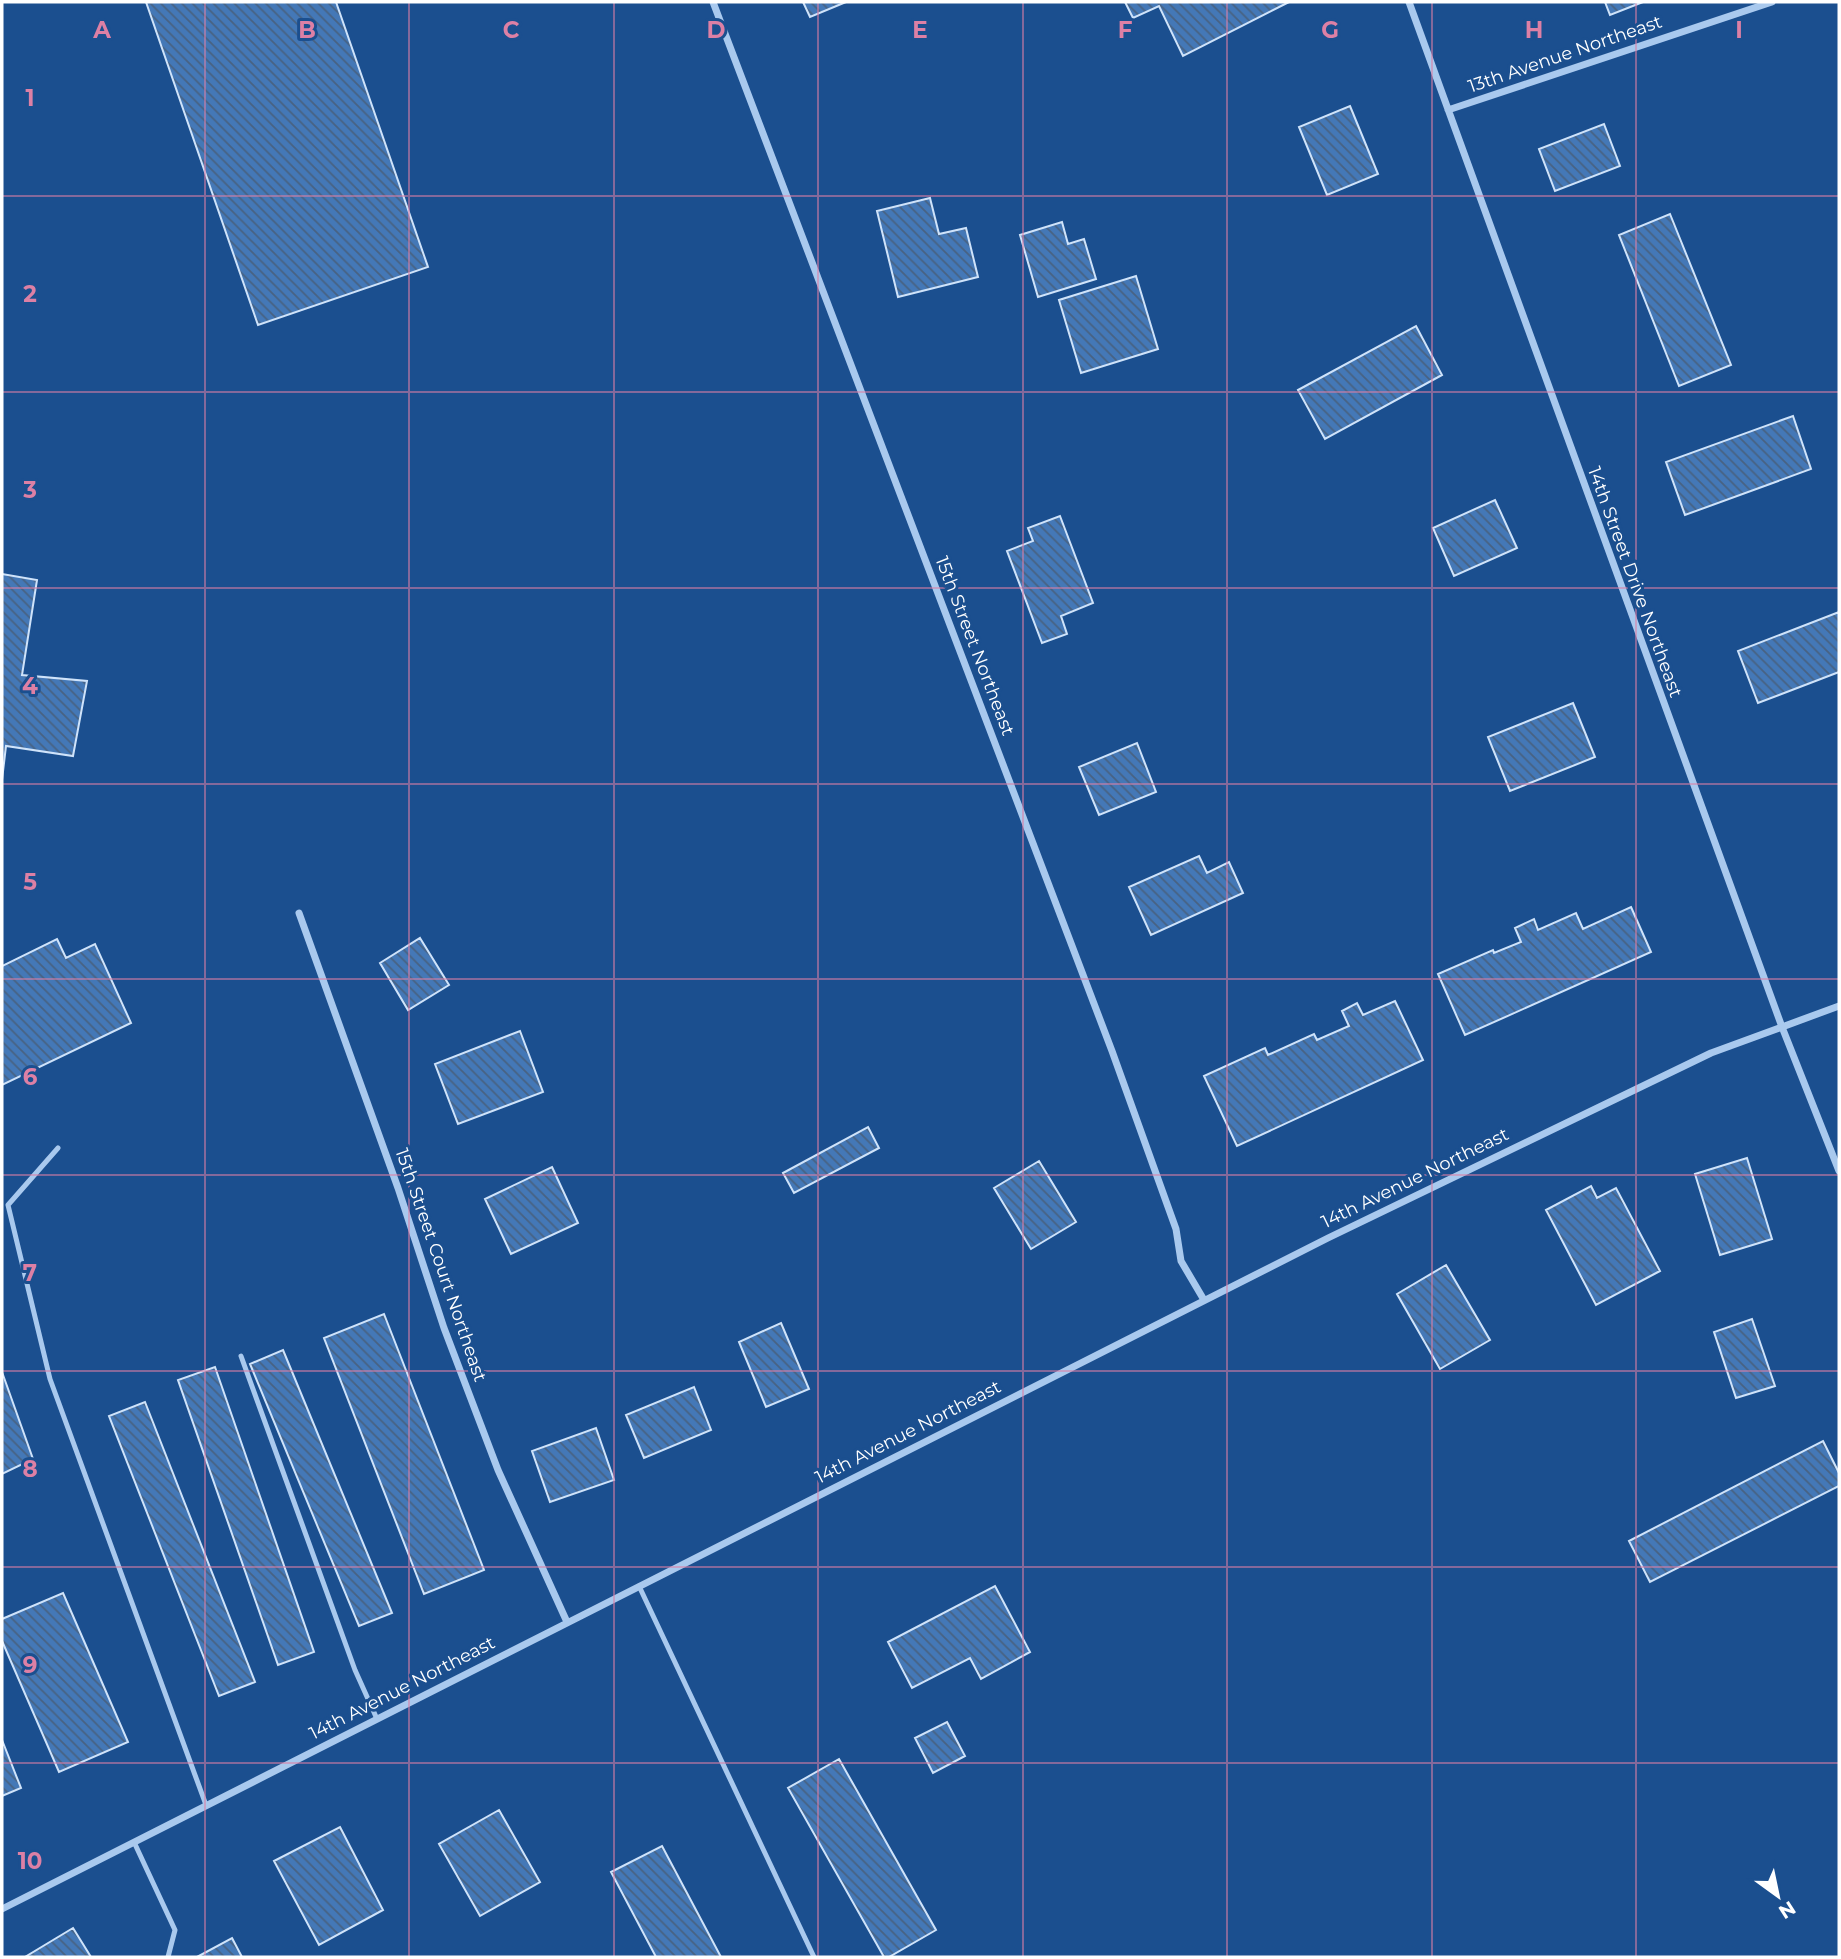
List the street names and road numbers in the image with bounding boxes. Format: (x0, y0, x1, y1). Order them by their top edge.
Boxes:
street label: 13th Avenue Northeast (1465, 10, 1665, 98)
street label: 14th Street Drive Northeast (1583, 464, 1687, 700)
street label: 15th Street Northeast (931, 553, 1019, 739)
street label: 14th Avenue Northeast (1318, 1123, 1512, 1233)
street label: 15th Street Court Northeast (391, 1145, 491, 1385)
street label: 14th Avenue Northeast (811, 1376, 1005, 1488)
street label: 14th Avenue Northeast (305, 1632, 499, 1744)

